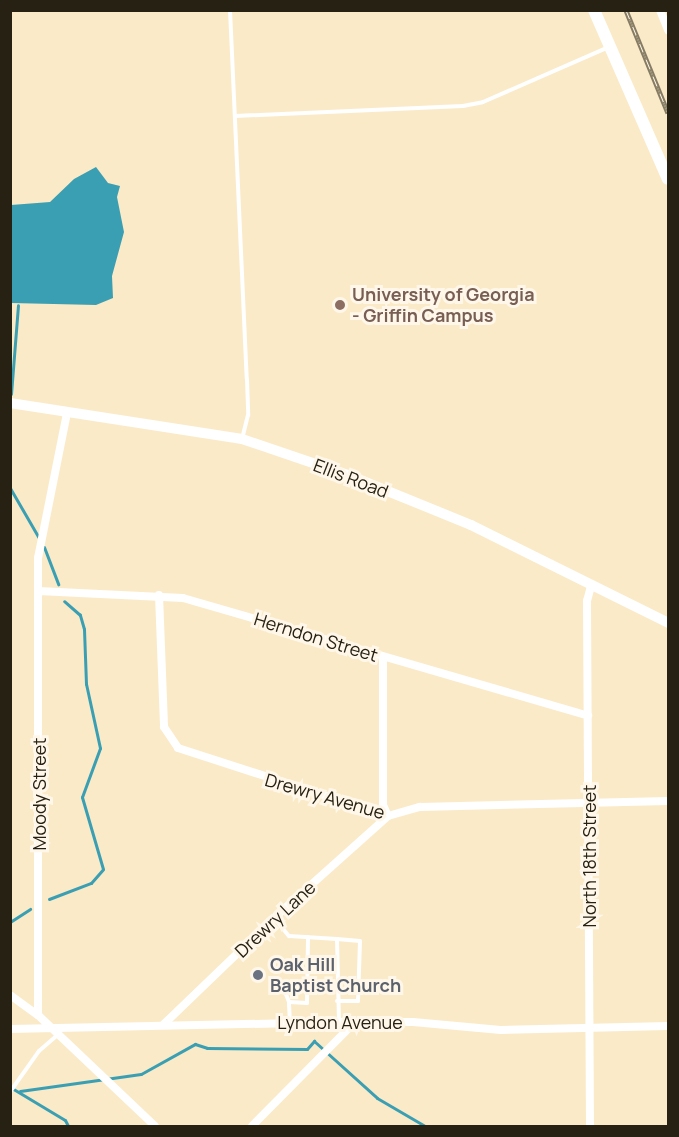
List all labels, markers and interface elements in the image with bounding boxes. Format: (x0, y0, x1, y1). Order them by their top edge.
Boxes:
place label: University of Georgia - Griffin Campus (352, 284, 535, 326)
marker: University of Georgia - Griffin Campus (333, 298, 347, 312)
street label: Ellis Road (310, 454, 392, 502)
street label: Herndon Street (251, 608, 381, 666)
street label: Moody Street (28, 737, 50, 851)
street label: Drewry Avenue (263, 769, 387, 823)
street label: North 18th Street (578, 785, 600, 927)
street label: Drewry Lane (230, 876, 320, 962)
place label: Oak Hill Baptist Church (270, 954, 401, 996)
marker: Oak Hill Baptist Church (251, 968, 265, 982)
street label: Lyndon Avenue (277, 1011, 403, 1033)

